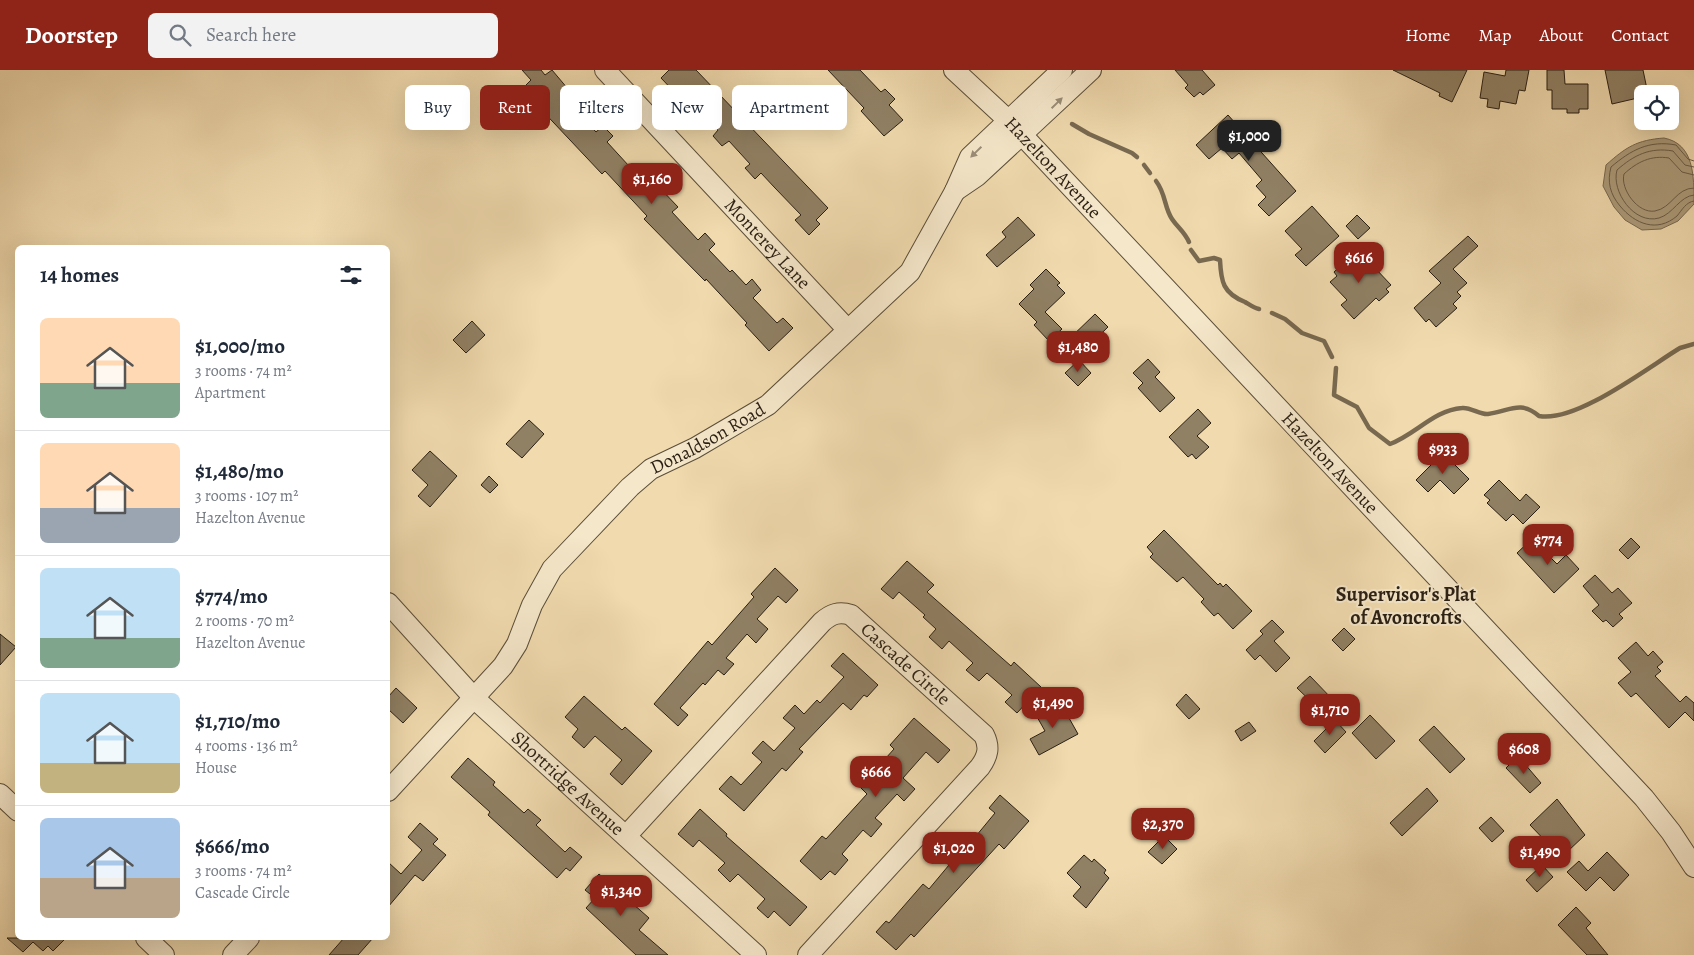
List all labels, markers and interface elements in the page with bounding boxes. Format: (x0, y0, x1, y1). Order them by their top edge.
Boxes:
search box (148, 13, 498, 58)
text: Doorstep (25, 19, 118, 51)
icon: search (166, 21, 194, 49)
text: Search here (206, 22, 296, 48)
text: Home (1405, 23, 1450, 47)
text: Map (1478, 23, 1511, 47)
text: About (1539, 23, 1583, 47)
text: Contact (1611, 23, 1669, 47)
chip: Buy (405, 85, 470, 130)
chip: Rent (480, 85, 550, 130)
chip: Filters (560, 85, 642, 130)
chip: New (652, 85, 722, 130)
chip: Apartment (732, 85, 847, 130)
map controls (1634, 85, 1679, 130)
button: locate (1634, 85, 1679, 130)
one-way arrow (1050, 97, 1062, 109)
street label: Hazelton Avenue (998, 111, 1107, 224)
pin: $1,000 (1208, 119, 1290, 162)
text: $1,000 (1228, 125, 1270, 147)
one-way arrow (970, 146, 982, 158)
pin: $1,160 (611, 162, 693, 205)
text: $1,160 (633, 168, 671, 190)
street label: Monterey Lane (718, 193, 816, 295)
pin: $616 (1329, 242, 1389, 284)
text: $616 (1345, 247, 1373, 269)
text: 14 homes (40, 261, 119, 289)
icon: filters (337, 261, 365, 289)
pin: $1,480 (1037, 330, 1119, 373)
text: $1,000/mo (195, 332, 285, 360)
text: $1,480 (1058, 336, 1098, 358)
icon: home (80, 338, 140, 398)
text: 3 rooms · 74 m² (195, 360, 292, 382)
text: Apartment (195, 382, 266, 404)
street label: Donaldson Road (646, 396, 771, 481)
street label: Hazelton Avenue (1275, 406, 1384, 520)
pin: $933 (1413, 432, 1473, 475)
text: $933 (1429, 438, 1457, 460)
text: $1,480/mo (195, 457, 284, 485)
icon: home (80, 463, 140, 523)
text: 3 rooms · 107 m² (195, 485, 298, 507)
text: Hazelton Avenue (195, 507, 305, 529)
pin: $774 (1518, 524, 1578, 566)
text: $774 (1534, 529, 1562, 551)
district label: Supervisor's Plat of Avoncrofts (1336, 581, 1477, 631)
text: $774/mo (195, 582, 268, 610)
icon: home (80, 588, 140, 648)
text: 2 rooms · 70 m² (195, 610, 294, 632)
street label: Cascade Circle (855, 617, 956, 712)
text: Hazelton Avenue (195, 632, 305, 654)
pin: $1,490 (1012, 686, 1094, 729)
text: $1,490 (1033, 692, 1073, 714)
pin: $1,710 (1289, 694, 1371, 736)
text: $1,710 (1311, 699, 1349, 721)
text: $1,710/mo (195, 707, 280, 735)
icon: home (80, 713, 140, 773)
street label: Shortridge Avenue (506, 725, 630, 842)
pin: $608 (1494, 732, 1554, 775)
text: 4 rooms · 136 m² (195, 735, 298, 757)
text: $608 (1509, 738, 1539, 760)
pin: $666 (846, 756, 906, 798)
text: House (195, 757, 237, 779)
text: $666 (861, 761, 891, 783)
pin: $2,370 (1122, 808, 1204, 850)
text: $2,370 (1142, 813, 1184, 835)
text: $666/mo (195, 832, 270, 860)
pin: $1,020 (913, 832, 995, 874)
pin: $1,490 (1499, 836, 1581, 878)
text: $1,020 (933, 837, 975, 859)
icon: home (80, 838, 140, 898)
text: $1,490 (1520, 841, 1560, 863)
text: 3 rooms · 74 m² (195, 860, 292, 882)
pin: $1,340 (580, 874, 662, 917)
text: $1,340 (601, 880, 641, 902)
text: Cascade Circle (195, 882, 290, 904)

